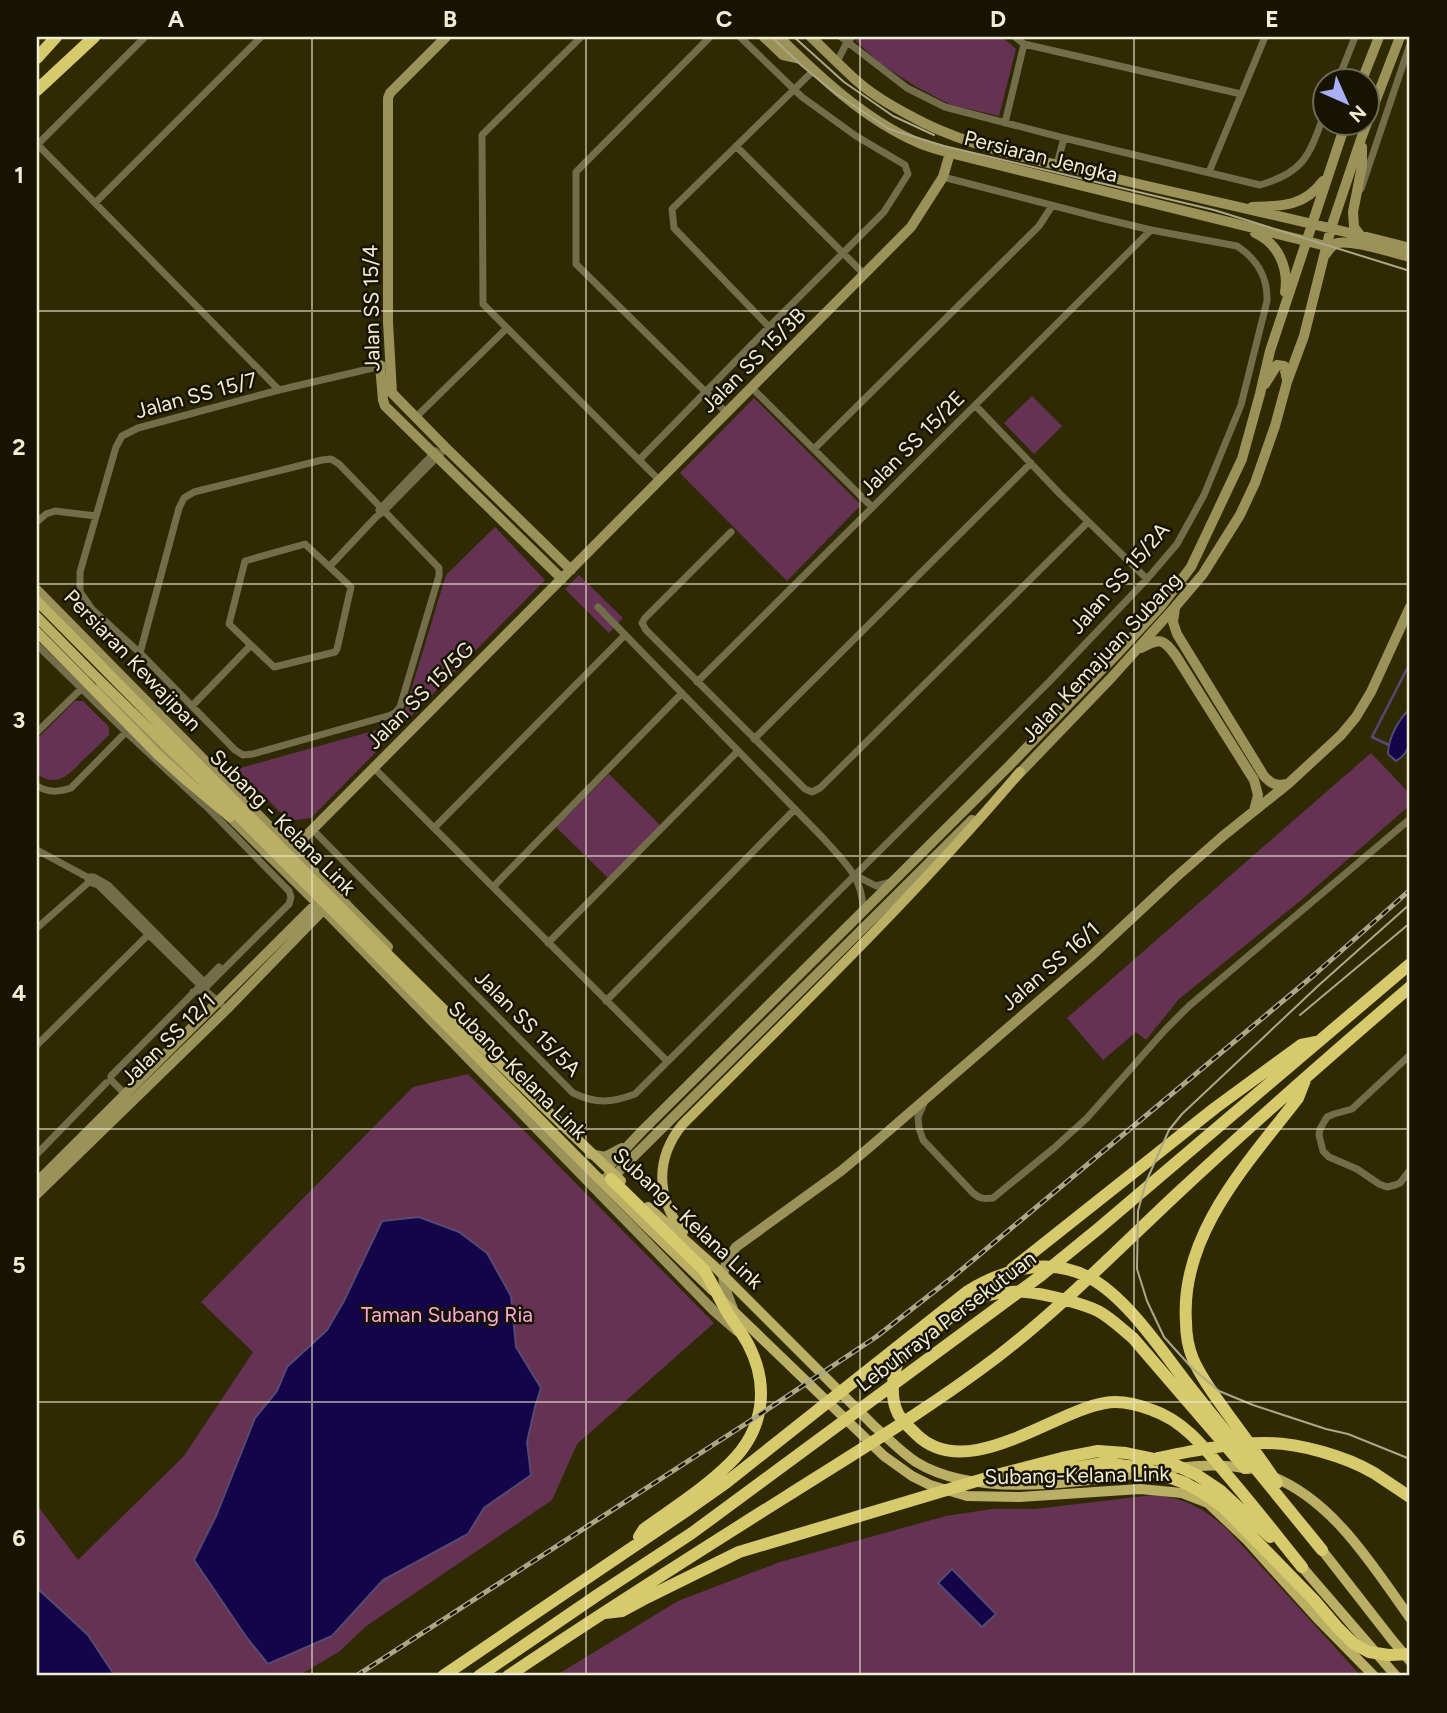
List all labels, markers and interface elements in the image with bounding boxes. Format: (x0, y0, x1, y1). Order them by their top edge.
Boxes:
text: A (168, 5, 185, 33)
text: B (443, 5, 457, 33)
text: C (716, 5, 733, 33)
text: D (990, 5, 1006, 33)
text: E (1265, 5, 1279, 33)
north arrow (1310, 66, 1380, 136)
text: N (1344, 100, 1371, 127)
street label: Persiaran Jengka (962, 125, 1120, 187)
text: 1 (14, 161, 24, 189)
street label: Jalan SS 15/4 (357, 244, 385, 372)
street label: Jalan SS 15/3B (695, 302, 811, 418)
street label: Jalan SS 15/7 (132, 367, 260, 423)
street label: Jalan SS 15/2E (854, 385, 970, 501)
text: 2 (12, 433, 26, 461)
street label: Jalan SS 15/2A (1064, 517, 1174, 639)
street label: Jalan Kemajuan Subang (1016, 567, 1186, 747)
street label: Persiaran Kewajipan (59, 584, 207, 736)
street label: Jalan SS 15/5G (361, 636, 479, 754)
text: 3 (13, 706, 25, 734)
street label: Subang - Kelana Link (205, 744, 362, 901)
street label: Jalan SS 16/1 (996, 917, 1104, 1015)
street label: Jalan SS 15/5A (470, 965, 586, 1081)
text: 4 (12, 979, 26, 1007)
street label: Jalan SS 12/1 (115, 988, 221, 1090)
street label: Subang-Kelana Link (444, 996, 593, 1145)
street label: Subang - Kelana Link (608, 1142, 769, 1294)
street label: Lebuhraya Persekutuan (851, 1245, 1041, 1397)
text: 5 (12, 1251, 26, 1279)
park label: Taman Subang Ria (361, 1302, 533, 1327)
street label: Subang-Kelana Link (984, 1461, 1171, 1489)
text: 6 (12, 1524, 26, 1552)

